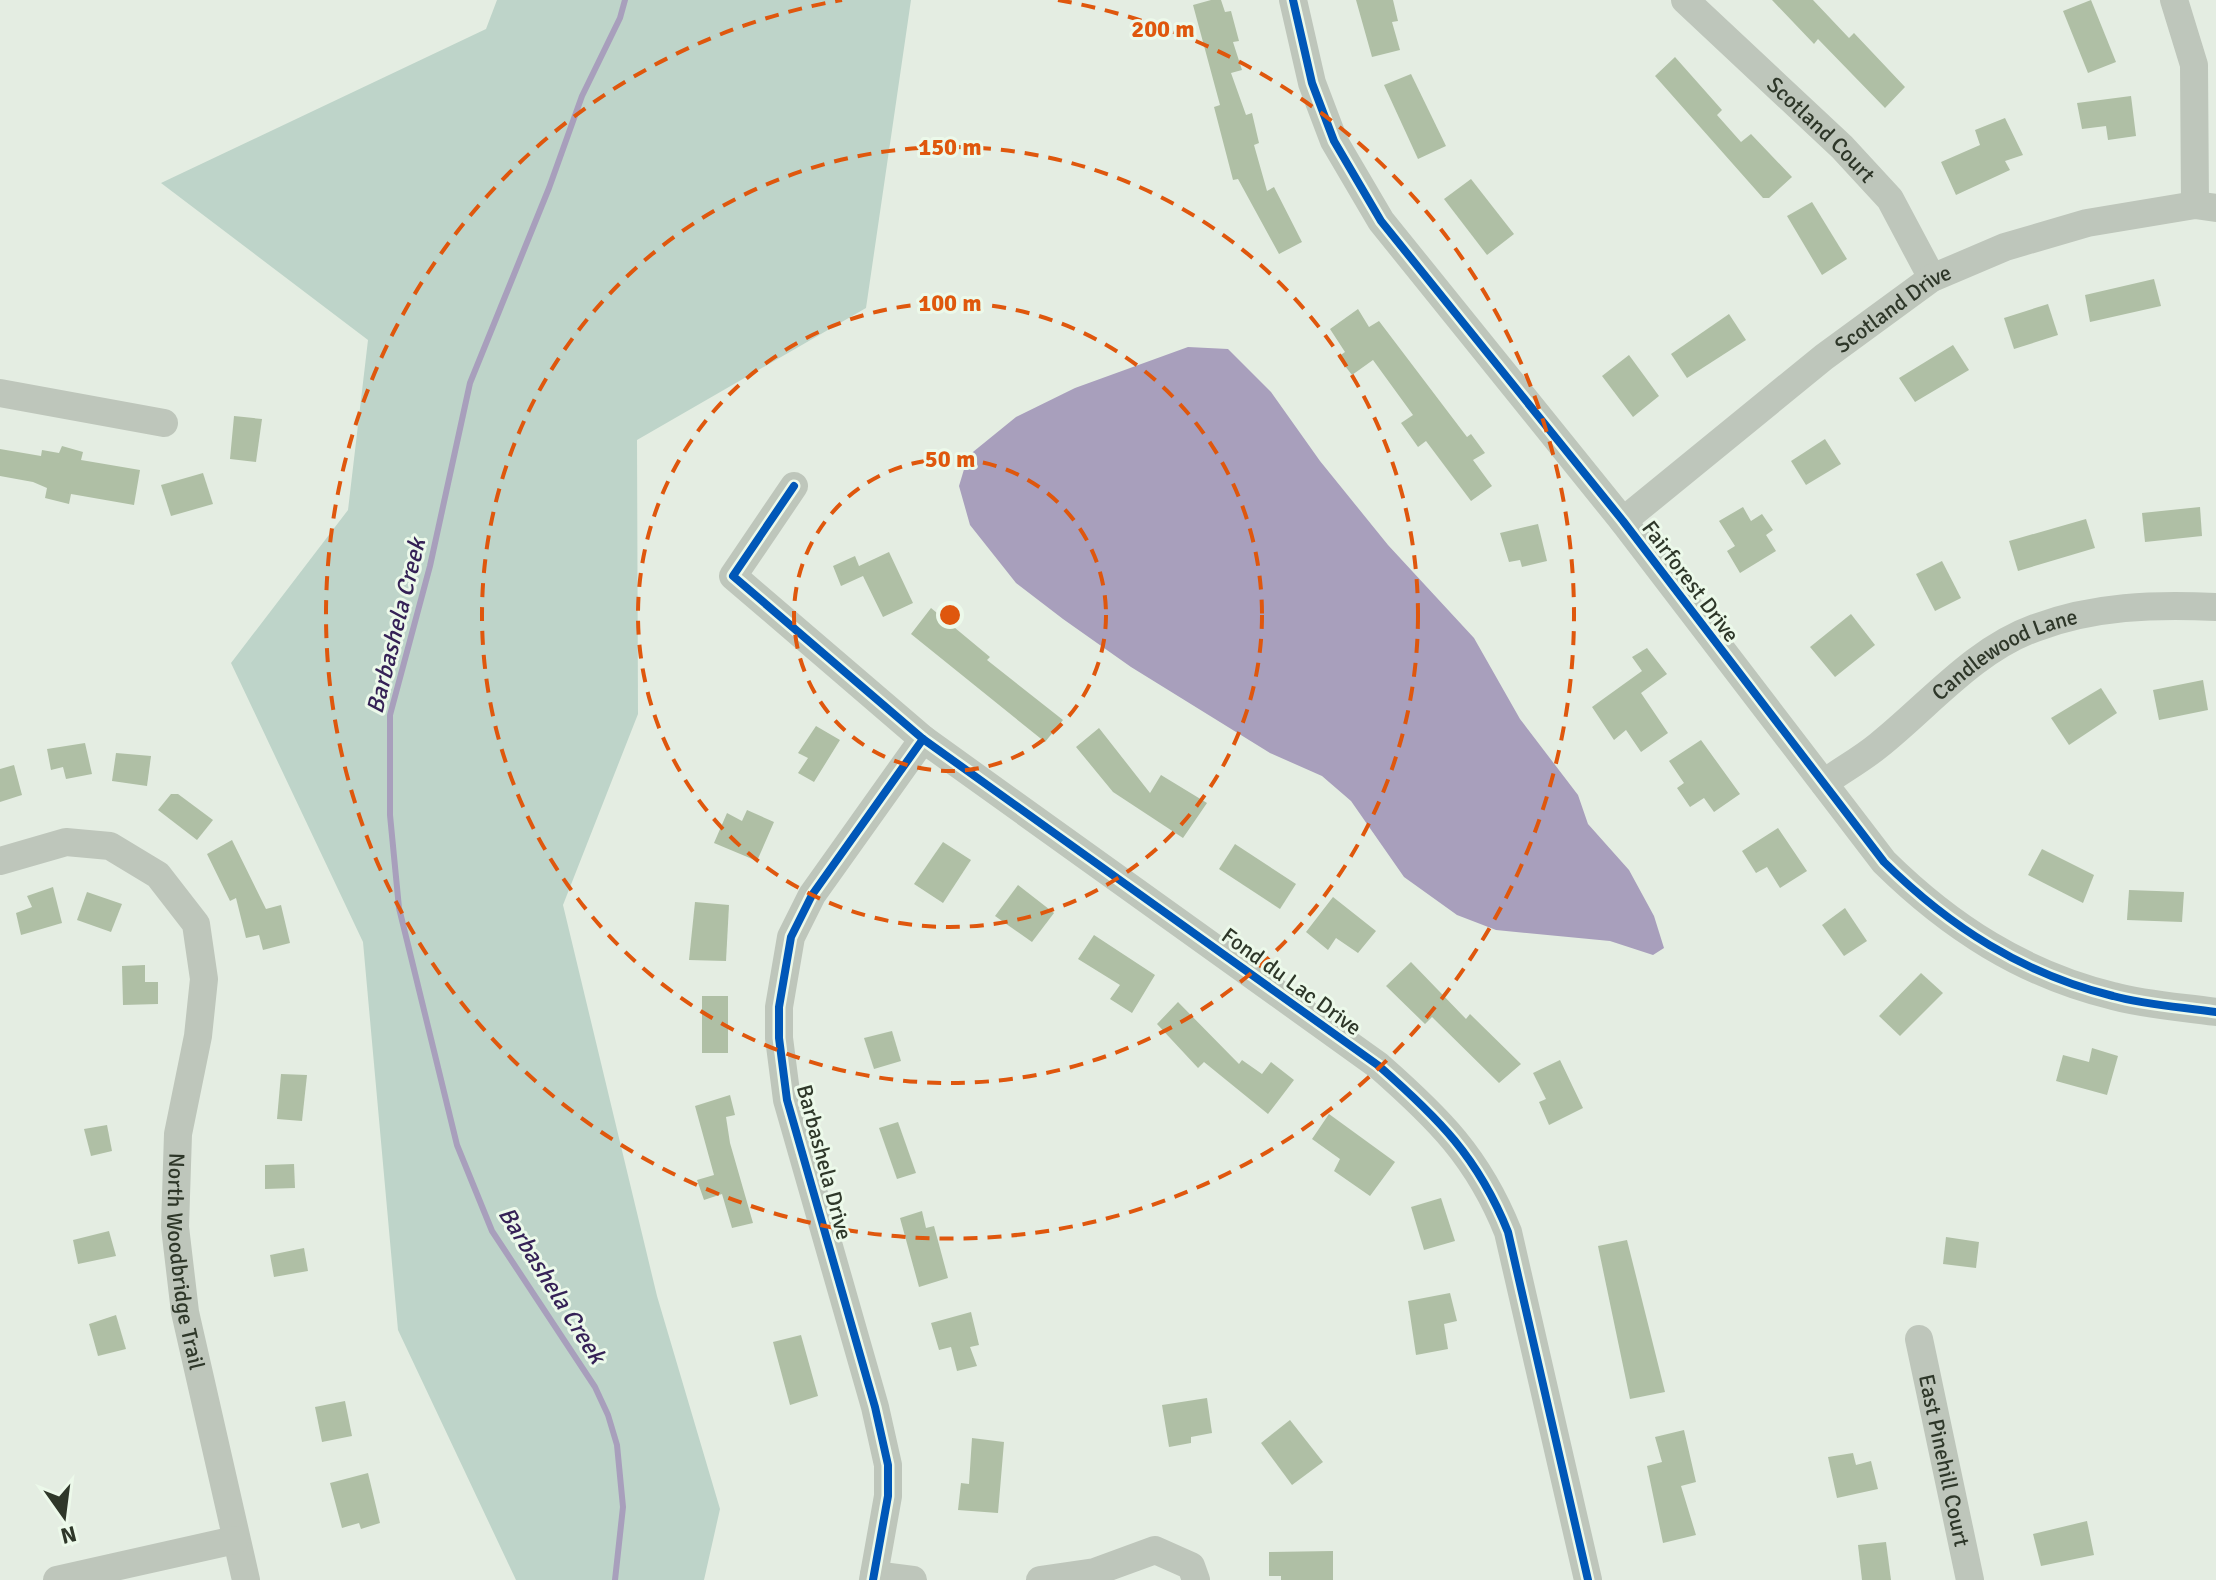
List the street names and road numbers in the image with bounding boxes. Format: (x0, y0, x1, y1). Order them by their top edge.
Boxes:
street label: Scotland Court (1761, 71, 1881, 188)
street label: Scotland Drive (1829, 259, 1955, 359)
street label: Fairforest Drive (1636, 515, 1745, 647)
street label: Candlewood Lane (1926, 603, 2080, 706)
street label: Fond du Lac Drive (1217, 922, 1367, 1041)
street label: Barbashela Drive (791, 1082, 858, 1243)
street label: North Woodbridge Trail (161, 1152, 211, 1372)
street label: East Pinehill Court (1913, 1372, 1976, 1549)

